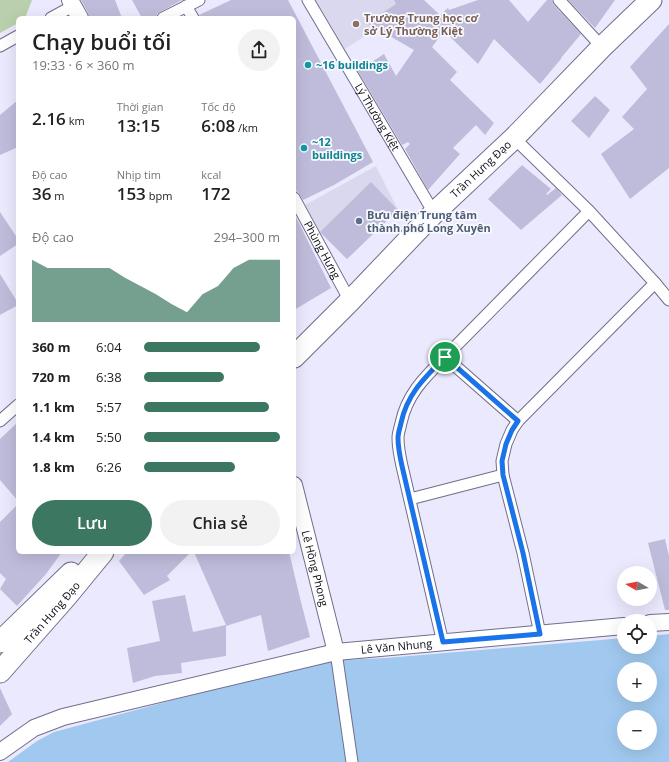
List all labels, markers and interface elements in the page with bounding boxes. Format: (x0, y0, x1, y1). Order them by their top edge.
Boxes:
place label: Trường Trung học cơ sở Lý Thường Kiệt (364, 10, 479, 38)
marker: Trường Trung học cơ sở Lý Thường Kiệt (351, 19, 361, 29)
text: Chạy buổi tối (32, 26, 171, 56)
button: share (238, 29, 280, 71)
text: 19:33 · 6 × 360 m (32, 56, 135, 74)
place label: ~16 buildings (316, 57, 388, 72)
marker: ~16 buildings (303, 60, 313, 70)
street label: Lý Thường Kiệt (352, 80, 404, 153)
text: Thời gian (117, 99, 163, 114)
text: Tốc độ (201, 99, 236, 114)
text: 2.16 (32, 107, 66, 130)
text: km (66, 113, 85, 128)
text: 13:15 (117, 114, 160, 137)
text: 6:08 (201, 114, 235, 137)
text: /km (235, 120, 258, 135)
place label: ~12 buildings (312, 134, 363, 162)
street label: Trần Hưng Đạo (447, 136, 514, 201)
marker: ~12 buildings (299, 143, 309, 153)
text: Độ cao (32, 167, 67, 182)
text: Nhịp tim (117, 167, 161, 182)
text: kcal (201, 167, 221, 182)
text: 36 (32, 182, 51, 205)
text: 153 (117, 182, 146, 205)
text: 172 (201, 182, 231, 205)
text: m (51, 188, 65, 203)
text: bpm (146, 188, 172, 203)
place label: Bưu điện Trung tâm thành phố Long Xuyên (367, 207, 491, 235)
marker: Bưu điện Trung tâm thành phố Long Xuyên (354, 216, 364, 226)
street label: Phùng Hưng (301, 218, 344, 281)
text: Độ cao (32, 228, 74, 246)
text: 294–300 m (213, 228, 280, 246)
text: 360 m (32, 338, 70, 356)
text: 6:04 (96, 338, 122, 356)
pin (428, 340, 462, 374)
icon: arrive (434, 346, 456, 368)
text: 720 m (32, 368, 70, 386)
text: 6:38 (96, 368, 122, 386)
text: 1.1 km (32, 398, 75, 416)
text: 5:57 (96, 398, 122, 416)
text: 1.4 km (32, 428, 75, 446)
text: 5:50 (96, 428, 122, 446)
text: 1.8 km (32, 458, 75, 476)
text: 6:26 (96, 458, 122, 476)
button: Lưu (32, 500, 152, 546)
button: Chia sẻ (160, 500, 280, 546)
street label: Lê Hồng Phong (299, 529, 332, 608)
north arrow (617, 566, 657, 606)
map controls (617, 566, 657, 750)
street label: Trần Hưng Đạo (20, 578, 83, 647)
button: locate (617, 614, 657, 654)
street label: Lê Văn Nhung (360, 635, 433, 657)
button: + (617, 662, 657, 702)
button: − (617, 710, 657, 750)

